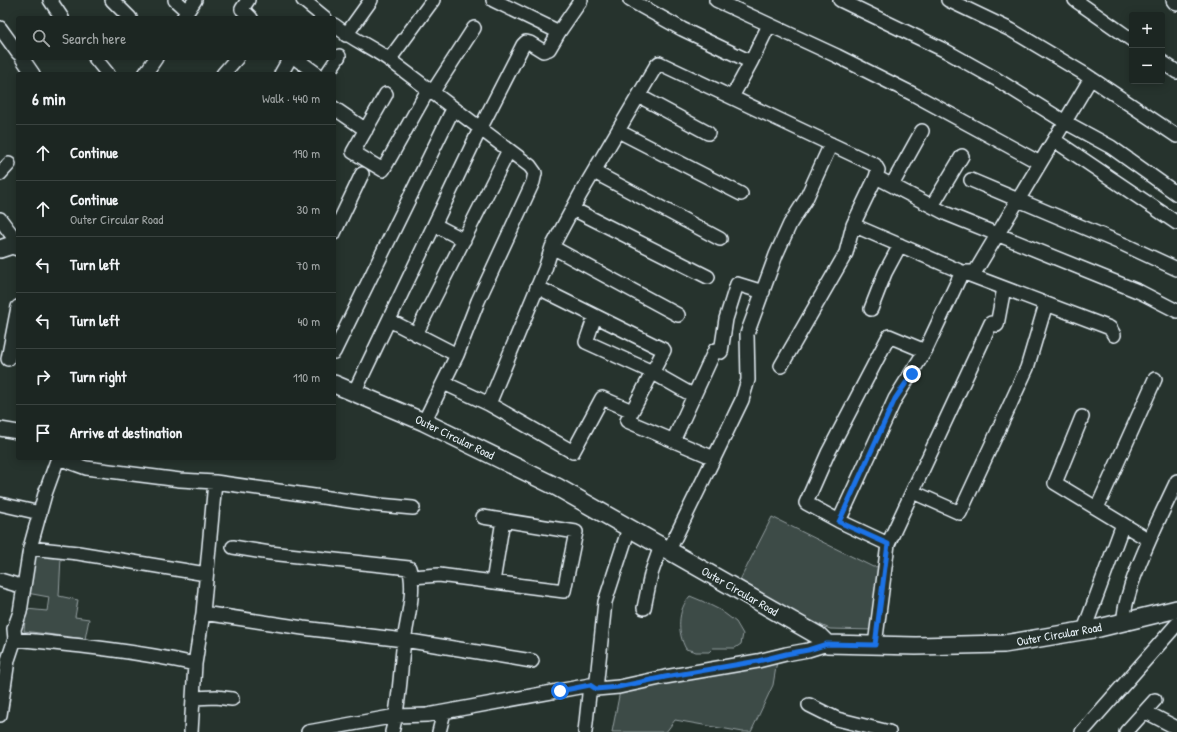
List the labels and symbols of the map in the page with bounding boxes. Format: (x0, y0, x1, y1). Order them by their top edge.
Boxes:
route end (903, 365, 921, 383)
street label: Outer Circular Road (413, 411, 498, 464)
street label: Outer Circular Road (698, 562, 782, 620)
street label: Outer Circular Road (1015, 618, 1103, 650)
route start (551, 682, 569, 700)

